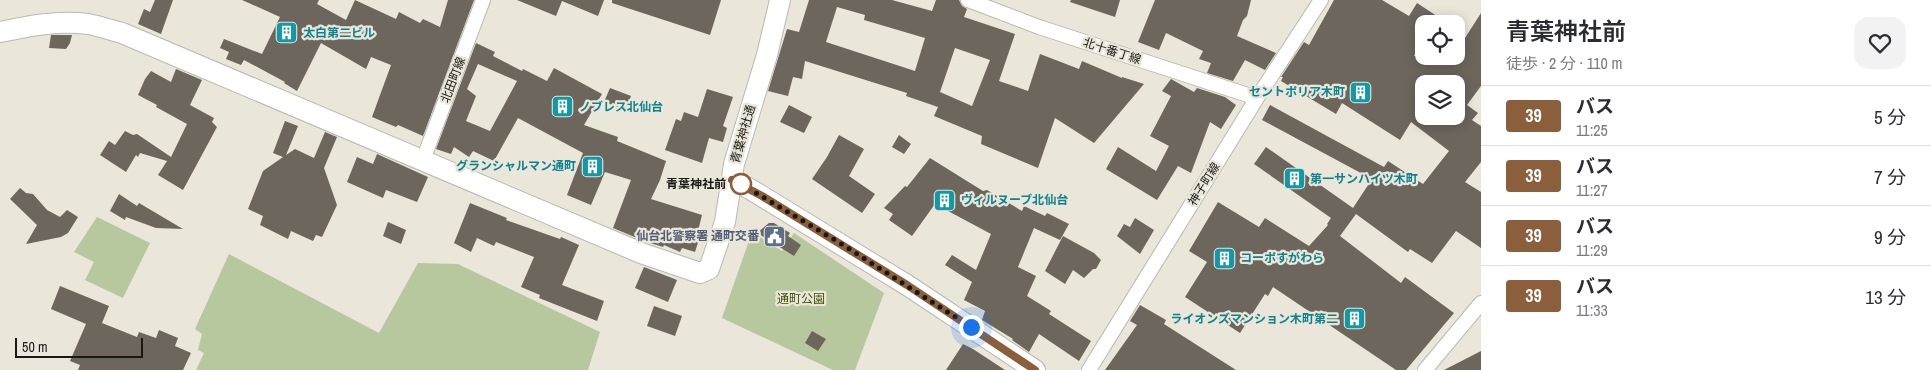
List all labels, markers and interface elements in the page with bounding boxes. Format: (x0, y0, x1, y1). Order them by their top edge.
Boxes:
map controls (1415, 15, 1465, 125)
button: locate (1415, 15, 1465, 65)
text: 青葉神社前 (1506, 15, 1626, 47)
button: heart (1854, 17, 1906, 69)
building icon: 太白第二ビル (275, 21, 299, 45)
place label: 太白第二ビル (303, 25, 375, 41)
street label: 北十番丁線 (1081, 34, 1143, 68)
text: 徒歩 · 2 分 · 110 m (1506, 52, 1622, 74)
street label: 北田町線 (437, 55, 469, 105)
button: layers (1415, 75, 1465, 125)
building icon: セントポリア木町 (1349, 80, 1373, 104)
place label: セントポリア木町 (1249, 84, 1345, 100)
text: バス (1576, 93, 1614, 119)
building icon: ノブレス北仙台 (551, 95, 575, 119)
place label: ノブレス北仙台 (579, 99, 663, 115)
street label: 青葉神社通 (727, 103, 759, 165)
text: 39 (1525, 103, 1542, 128)
text: 5 分 (1874, 104, 1906, 130)
text: 11:25 (1576, 119, 1608, 141)
text: バス (1576, 153, 1614, 179)
building icon: グランシャルマン通町 (580, 154, 604, 178)
place label: グランシャルマン通町 (456, 158, 576, 174)
street label: 神子町線 (1184, 159, 1224, 209)
text: 39 (1525, 163, 1542, 188)
text: 7 分 (1874, 164, 1906, 190)
building icon: 第一サンハイツ木町 (1282, 167, 1306, 191)
place label: 第一サンハイツ木町 (1310, 171, 1418, 187)
marker: 青葉神社前 (730, 173, 752, 195)
place label: 青葉神社前 (666, 176, 726, 192)
text: 11:27 (1576, 179, 1608, 201)
building icon: ヴィルヌーブ北仙台 (933, 188, 957, 212)
place label: ヴィルヌーブ北仙台 (961, 192, 1068, 208)
text: バス (1576, 213, 1614, 239)
text: 39 (1525, 223, 1542, 248)
public building icon: 仙台北警察署 通町交番 (763, 224, 787, 248)
text: 9 分 (1874, 224, 1906, 250)
place label: 仙台北警察署 通町交番 (636, 228, 760, 244)
text: 11:29 (1576, 239, 1608, 261)
building icon: コーポすがわら (1212, 246, 1236, 270)
place label: コーポすがわら (1240, 250, 1324, 266)
text: バス (1576, 273, 1614, 299)
text: 39 (1525, 283, 1542, 308)
text: 13 分 (1865, 284, 1906, 310)
park label: 通町公園 (777, 291, 825, 307)
text: 11:33 (1576, 299, 1608, 321)
building icon: ライオンズマンション木町第二 (1342, 307, 1366, 331)
place label: ライオンズマンション木町第二 (1170, 311, 1338, 327)
your location (959, 315, 984, 340)
scale bar (15, 335, 142, 358)
text: 50 m (22, 338, 48, 356)

